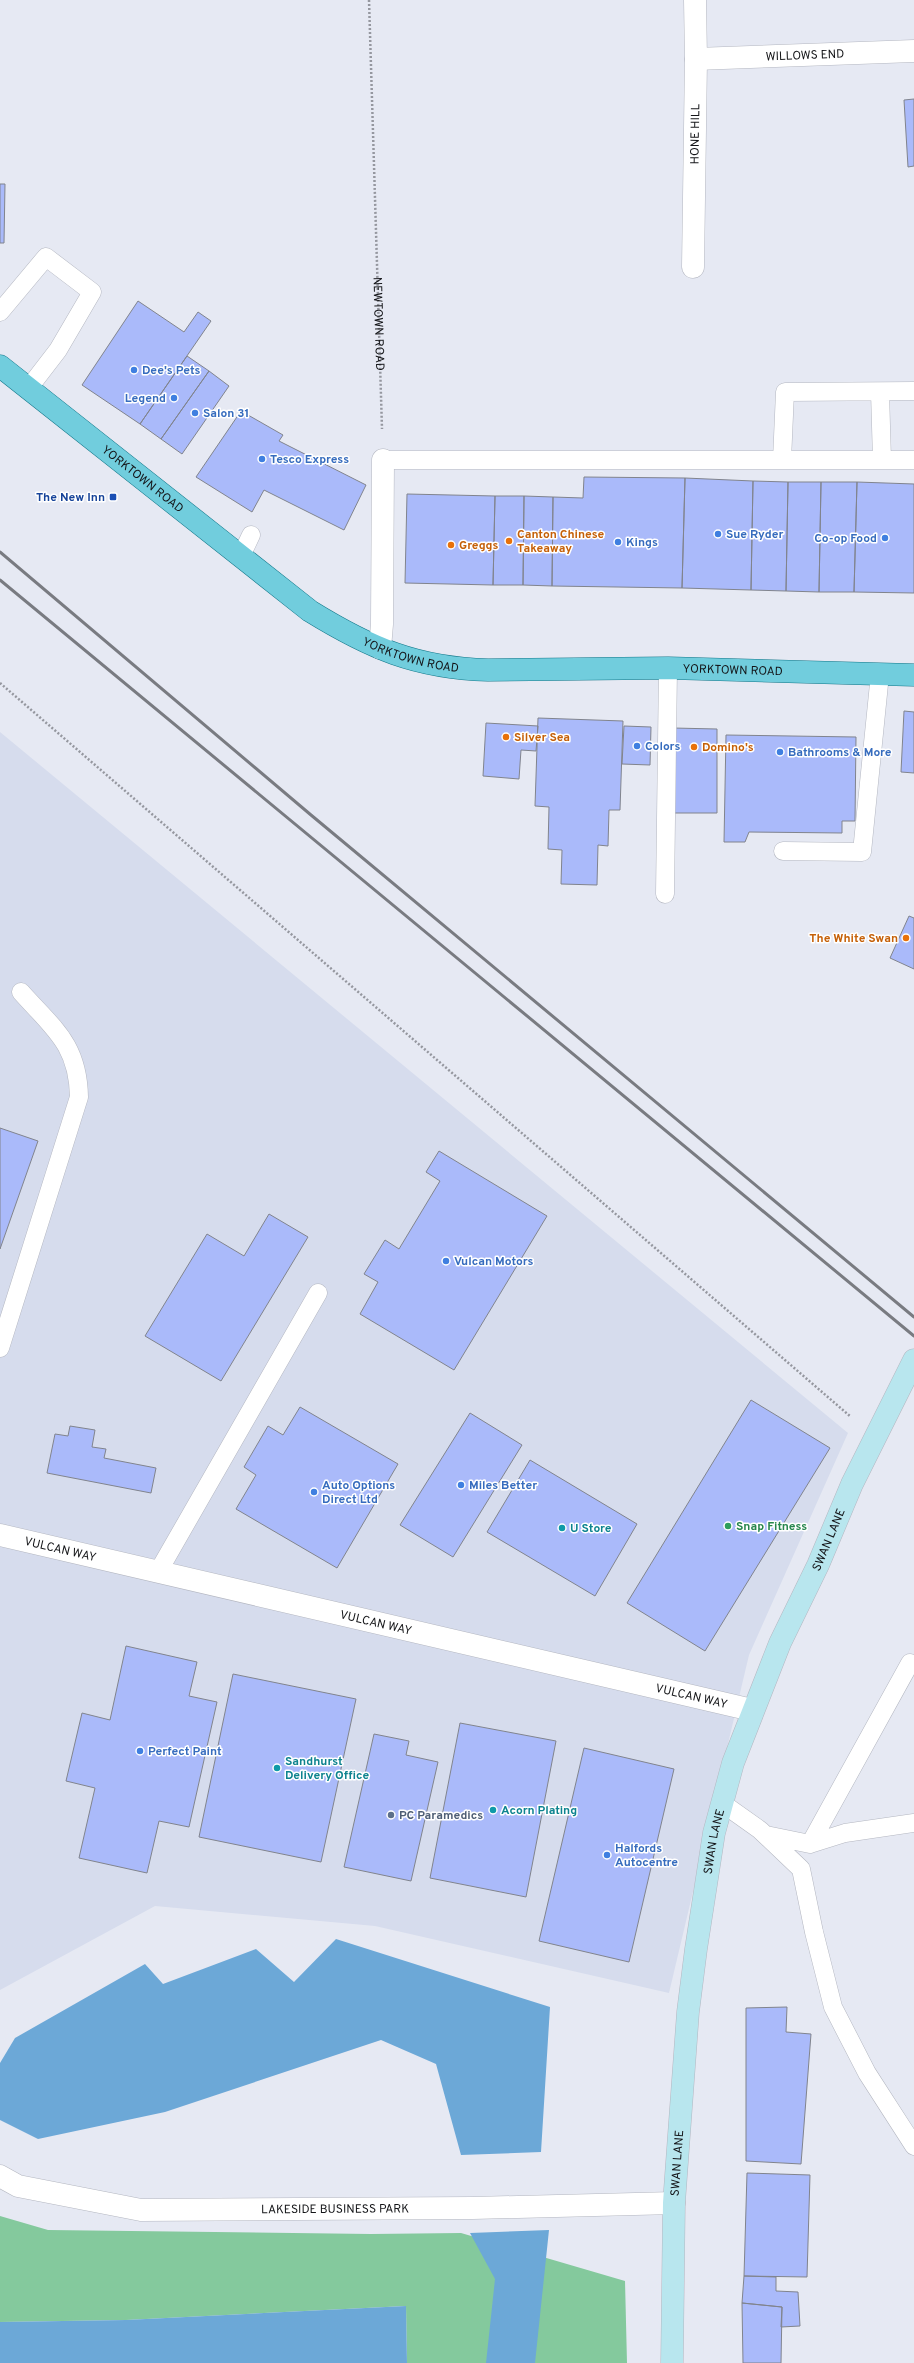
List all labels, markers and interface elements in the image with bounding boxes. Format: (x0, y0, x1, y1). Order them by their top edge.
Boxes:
street label: WILLOWS END (765, 47, 845, 65)
street label: HONE HILL (687, 103, 704, 164)
street label: NEWTOWN ROAD (368, 277, 387, 371)
place label: Dee's Pets (142, 363, 201, 379)
marker: Dee's Pets (129, 365, 139, 375)
place label: Legend (125, 391, 166, 407)
marker: Legend (169, 393, 179, 403)
place label: Salon 31 (203, 406, 249, 422)
marker: Salon 31 (190, 408, 200, 418)
street label: YORKTOWN ROAD (98, 442, 186, 517)
place label: Tesco Express (270, 452, 349, 468)
marker: Tesco Express (257, 454, 267, 464)
place label: The New Inn (36, 490, 105, 506)
marker: The New Inn (108, 492, 118, 502)
place label: Canton Chinese Takeaway (517, 527, 604, 557)
place label: Sue Ryder (726, 527, 783, 543)
marker: Sue Ryder (713, 529, 723, 539)
place label: Co-op Food (814, 531, 877, 547)
marker: Co-op Food (880, 533, 890, 543)
place label: Kings (626, 535, 658, 551)
marker: Canton Chinese Takeaway (504, 536, 514, 546)
marker: Kings (613, 537, 623, 547)
place label: Greggs (459, 538, 499, 554)
marker: Greggs (446, 540, 456, 550)
street label: YORKTOWN ROAD (359, 634, 460, 677)
street label: YORKTOWN ROAD (682, 661, 783, 680)
place label: Silver Sea (514, 730, 570, 746)
marker: Silver Sea (501, 732, 511, 742)
place label: Colors (645, 739, 680, 755)
place label: Domino's (702, 740, 754, 756)
marker: Colors (632, 741, 642, 751)
marker: Domino's (689, 742, 699, 752)
place label: Bathrooms & More (788, 745, 892, 761)
marker: Bathrooms & More (775, 747, 785, 757)
place label: The White Swan (809, 931, 898, 947)
marker: The White Swan (901, 933, 911, 943)
place label: Vulcan Motors (454, 1254, 534, 1270)
marker: Vulcan Motors (441, 1256, 451, 1266)
place label: Auto Options Direct Ltd (322, 1478, 395, 1508)
place label: Miles Better (469, 1478, 537, 1494)
marker: Miles Better (456, 1480, 466, 1490)
marker: Auto Options Direct Ltd (309, 1487, 319, 1497)
street label: SWAN LANE (809, 1506, 850, 1574)
place label: Snap Fitness (736, 1519, 807, 1535)
place label: U Store (570, 1521, 612, 1537)
marker: Snap Fitness (723, 1521, 733, 1531)
marker: U Store (557, 1523, 567, 1533)
street label: VULCAN WAY (23, 1534, 98, 1566)
street label: VULCAN WAY (338, 1607, 414, 1640)
street label: VULCAN WAY (654, 1681, 729, 1713)
place label: Perfect Paint (148, 1744, 222, 1760)
marker: Perfect Paint (135, 1746, 145, 1756)
place label: Sandhurst Delivery Office (285, 1754, 369, 1784)
marker: Sandhurst Delivery Office (272, 1763, 282, 1773)
place label: Acorn Plating (501, 1803, 577, 1819)
marker: Acorn Plating (488, 1805, 498, 1815)
street label: SWAN LANE (701, 1807, 729, 1875)
place label: PC Paramedics (399, 1808, 483, 1824)
marker: PC Paramedics (386, 1810, 396, 1820)
place label: Halfords Autocentre (615, 1841, 678, 1871)
marker: Halfords Autocentre (602, 1850, 612, 1860)
street label: SWAN LANE (668, 2130, 688, 2197)
street label: LAKESIDE BUSINESS PARK (261, 2201, 409, 2218)

